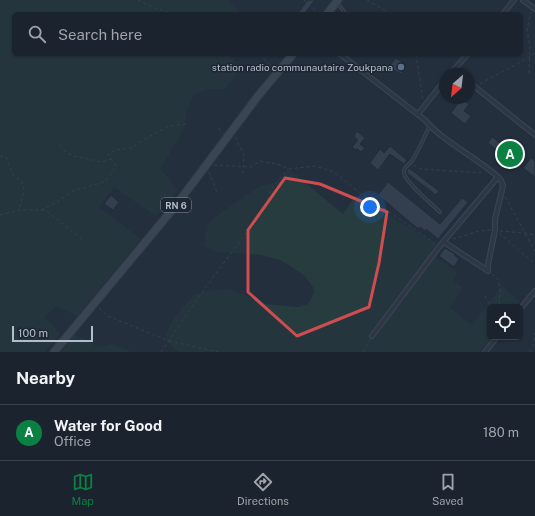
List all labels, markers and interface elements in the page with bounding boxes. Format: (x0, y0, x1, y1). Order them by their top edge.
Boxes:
search box (12, 12, 523, 56)
icon: search (26, 23, 48, 45)
text: Search here (58, 26, 142, 43)
place label: station radio communautaire Zoukpana (212, 61, 393, 73)
marker: station radio communautaire Zoukpana (396, 62, 406, 72)
north arrow (439, 68, 475, 104)
pin: A (497, 139, 523, 169)
your location (360, 197, 380, 217)
road number: RN 6 (161, 198, 191, 212)
map controls (487, 304, 523, 340)
button: locate (487, 304, 523, 340)
scale bar (12, 324, 93, 343)
text: 100 m (18, 327, 48, 339)
text: Nearby (16, 368, 75, 388)
text: Water for Good (54, 417, 162, 434)
text: A (24, 425, 34, 440)
text: 180 m (483, 425, 519, 440)
text: Office (54, 434, 91, 449)
tab: Map (72, 471, 94, 507)
tab: Directions (237, 471, 289, 507)
tab: Saved (432, 471, 463, 507)

